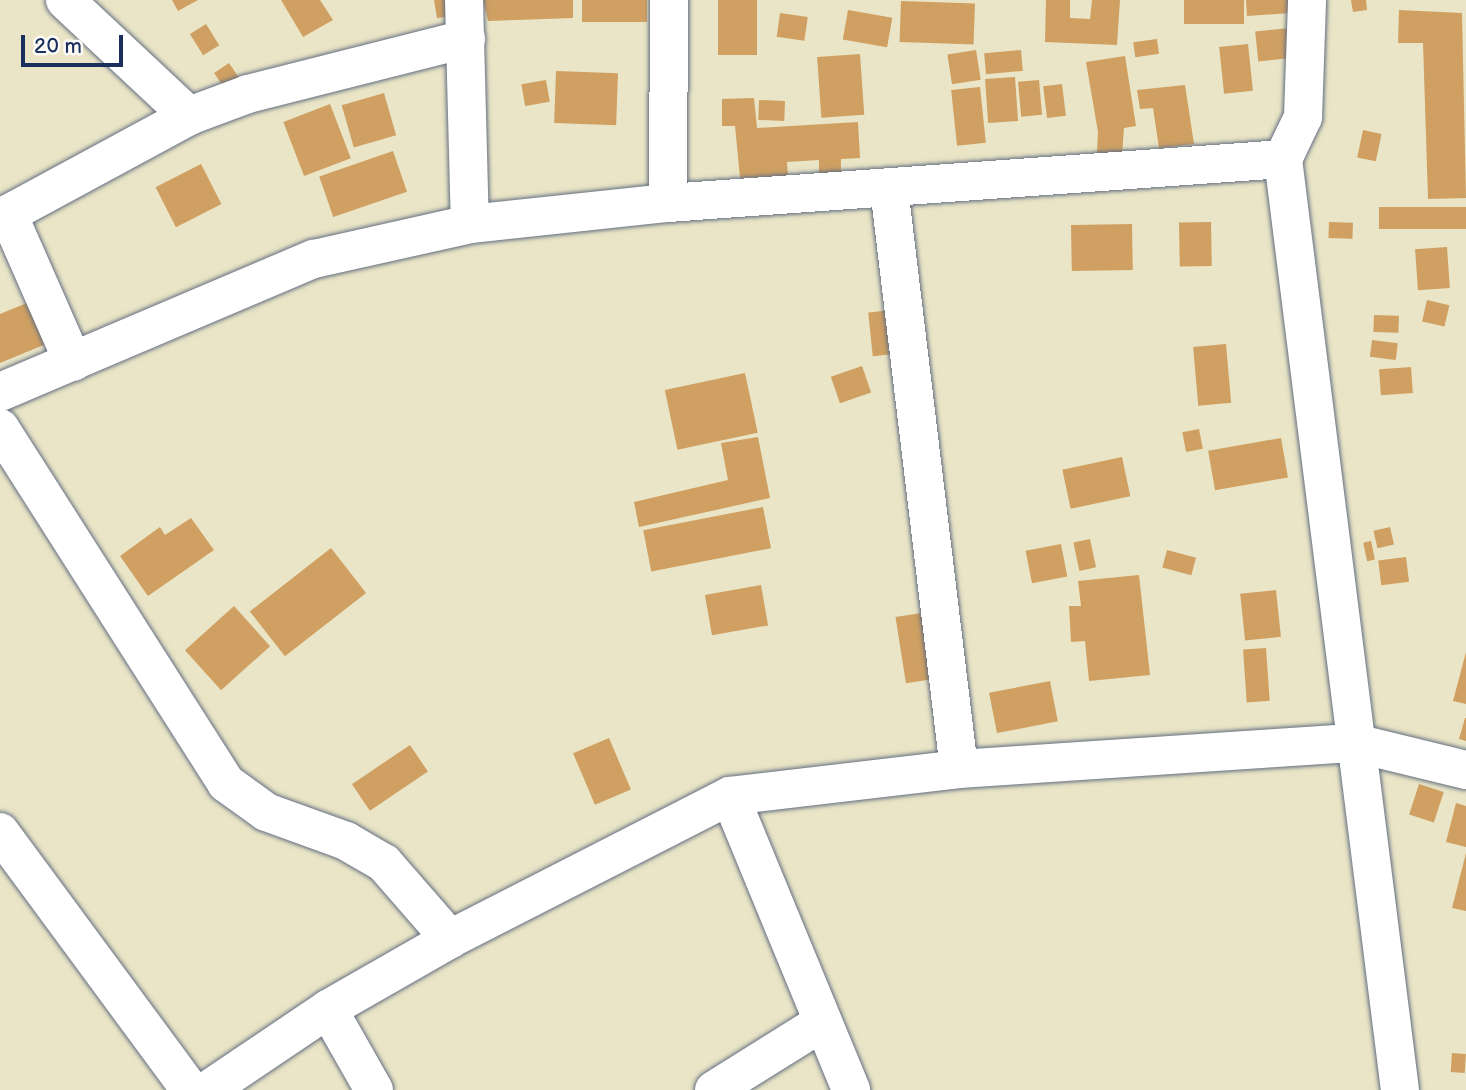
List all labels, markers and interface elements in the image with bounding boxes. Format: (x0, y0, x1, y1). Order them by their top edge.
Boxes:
scale bar (24, 21, 126, 65)
text: 20 m (34, 34, 82, 59)

